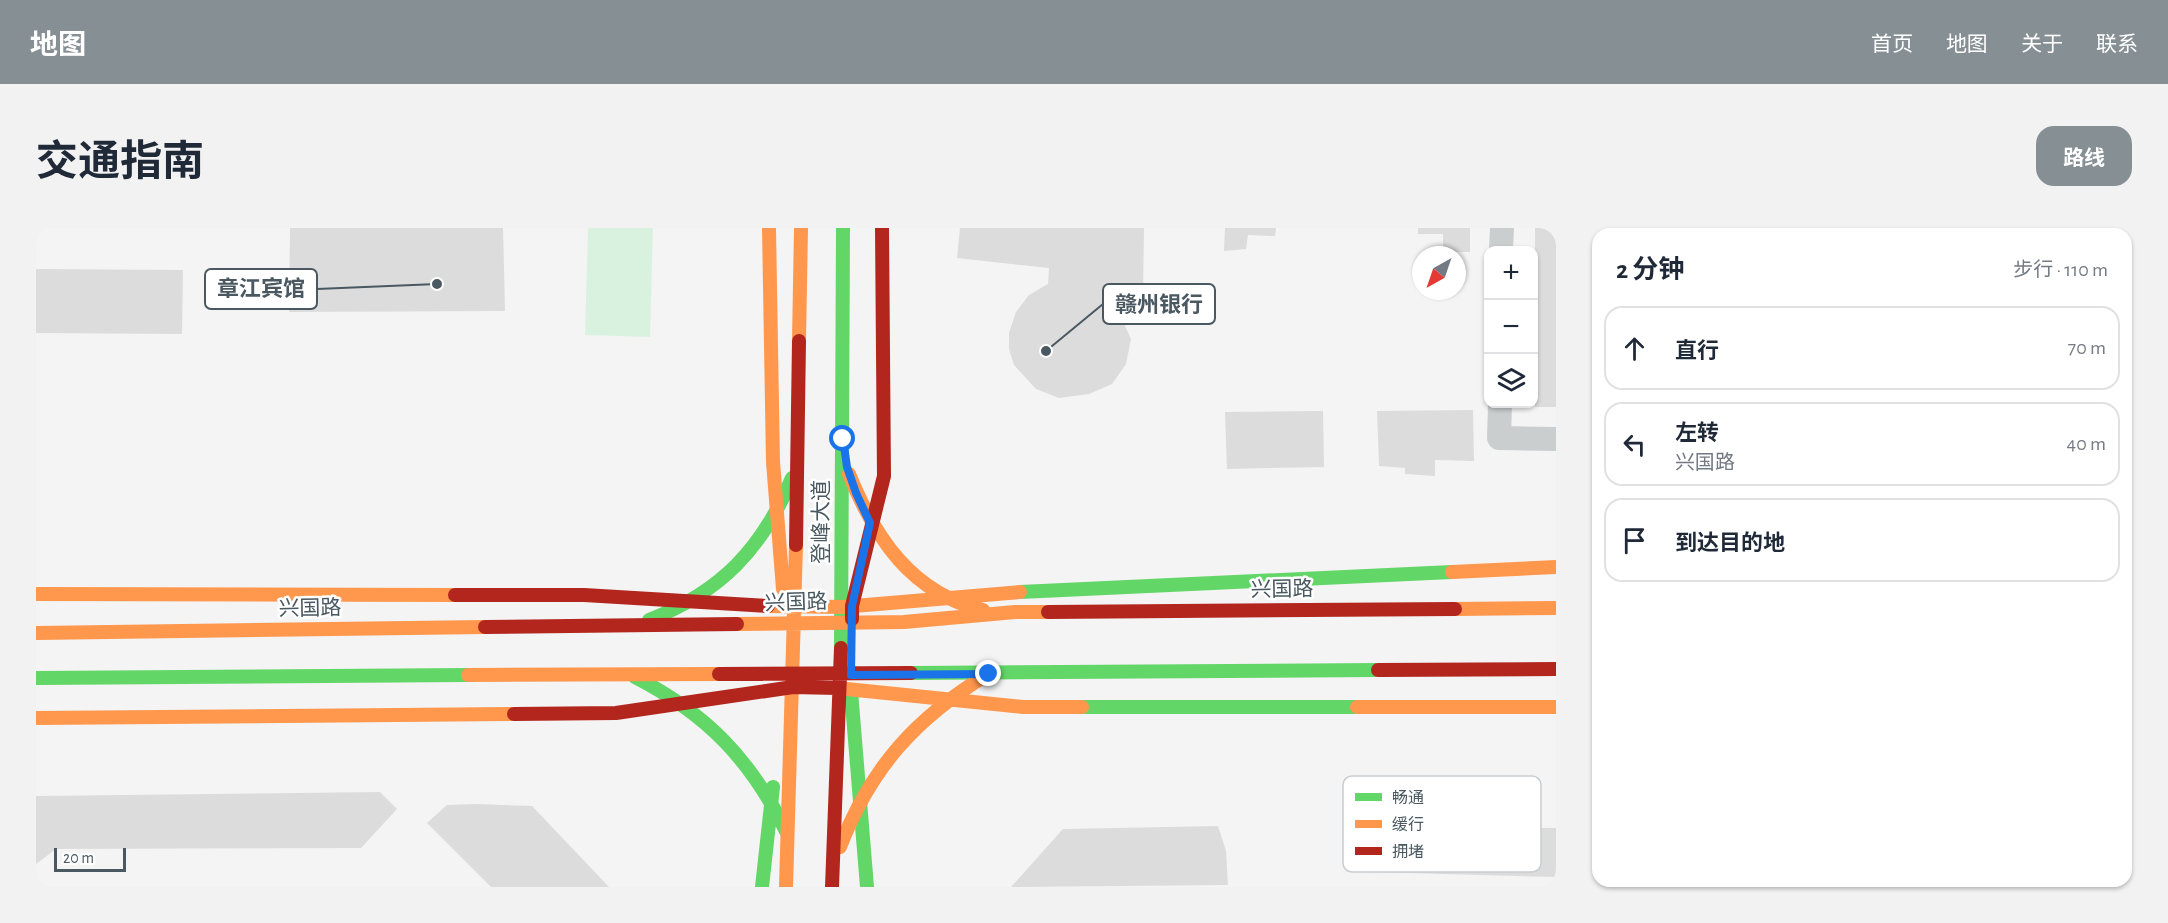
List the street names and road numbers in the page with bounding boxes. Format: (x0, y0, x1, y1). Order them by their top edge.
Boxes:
street label: 登峰大道 (810, 480, 832, 564)
street label: 兴国路 (1250, 577, 1314, 601)
street label: 兴国路 (764, 590, 828, 614)
street label: 兴国路 (278, 596, 342, 620)

